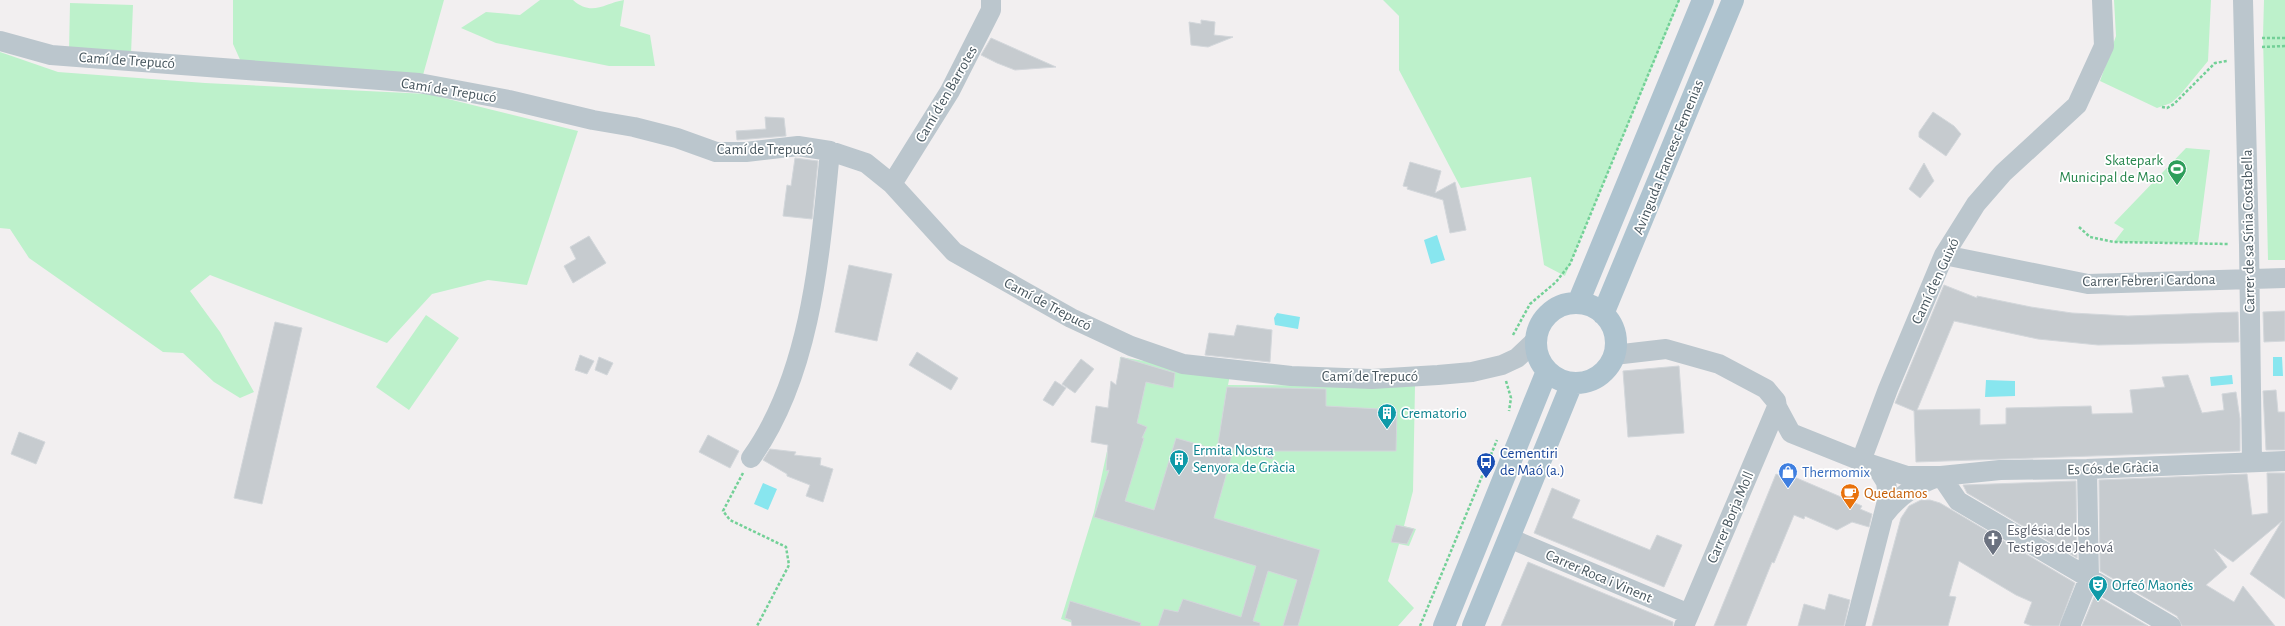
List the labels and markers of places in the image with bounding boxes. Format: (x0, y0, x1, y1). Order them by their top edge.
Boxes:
place label: Skatepark Municipal de Mao (2059, 153, 2163, 185)
sports icon: Skatepark Municipal de Mao (2166, 158, 2188, 186)
building icon: Crematorio (1376, 402, 1398, 430)
place label: Crematorio (1401, 406, 1467, 421)
place label: Ermita Nostra Senyora de Gràcia (1193, 443, 1296, 475)
place label: Cementiri de Maó (a.) (1500, 446, 1565, 478)
building icon: Ermita Nostra Senyora de Gràcia (1168, 448, 1190, 476)
bus stop icon: Cementiri de Maó (a.) (1475, 451, 1497, 479)
shop icon: Thermomix (1777, 461, 1799, 489)
place label: Thermomix (1802, 465, 1871, 480)
cafe icon: Quedamos (1839, 482, 1861, 510)
place label: Quedamos (1864, 486, 1928, 501)
place label: Església de los Testigos de Jehová (2007, 523, 2113, 555)
church icon: Església de los Testigos de Jehová (1982, 528, 2004, 556)
theatre icon: Orfeó Maonès (2087, 574, 2109, 602)
place label: Orfeó Maonès (2112, 578, 2193, 593)

